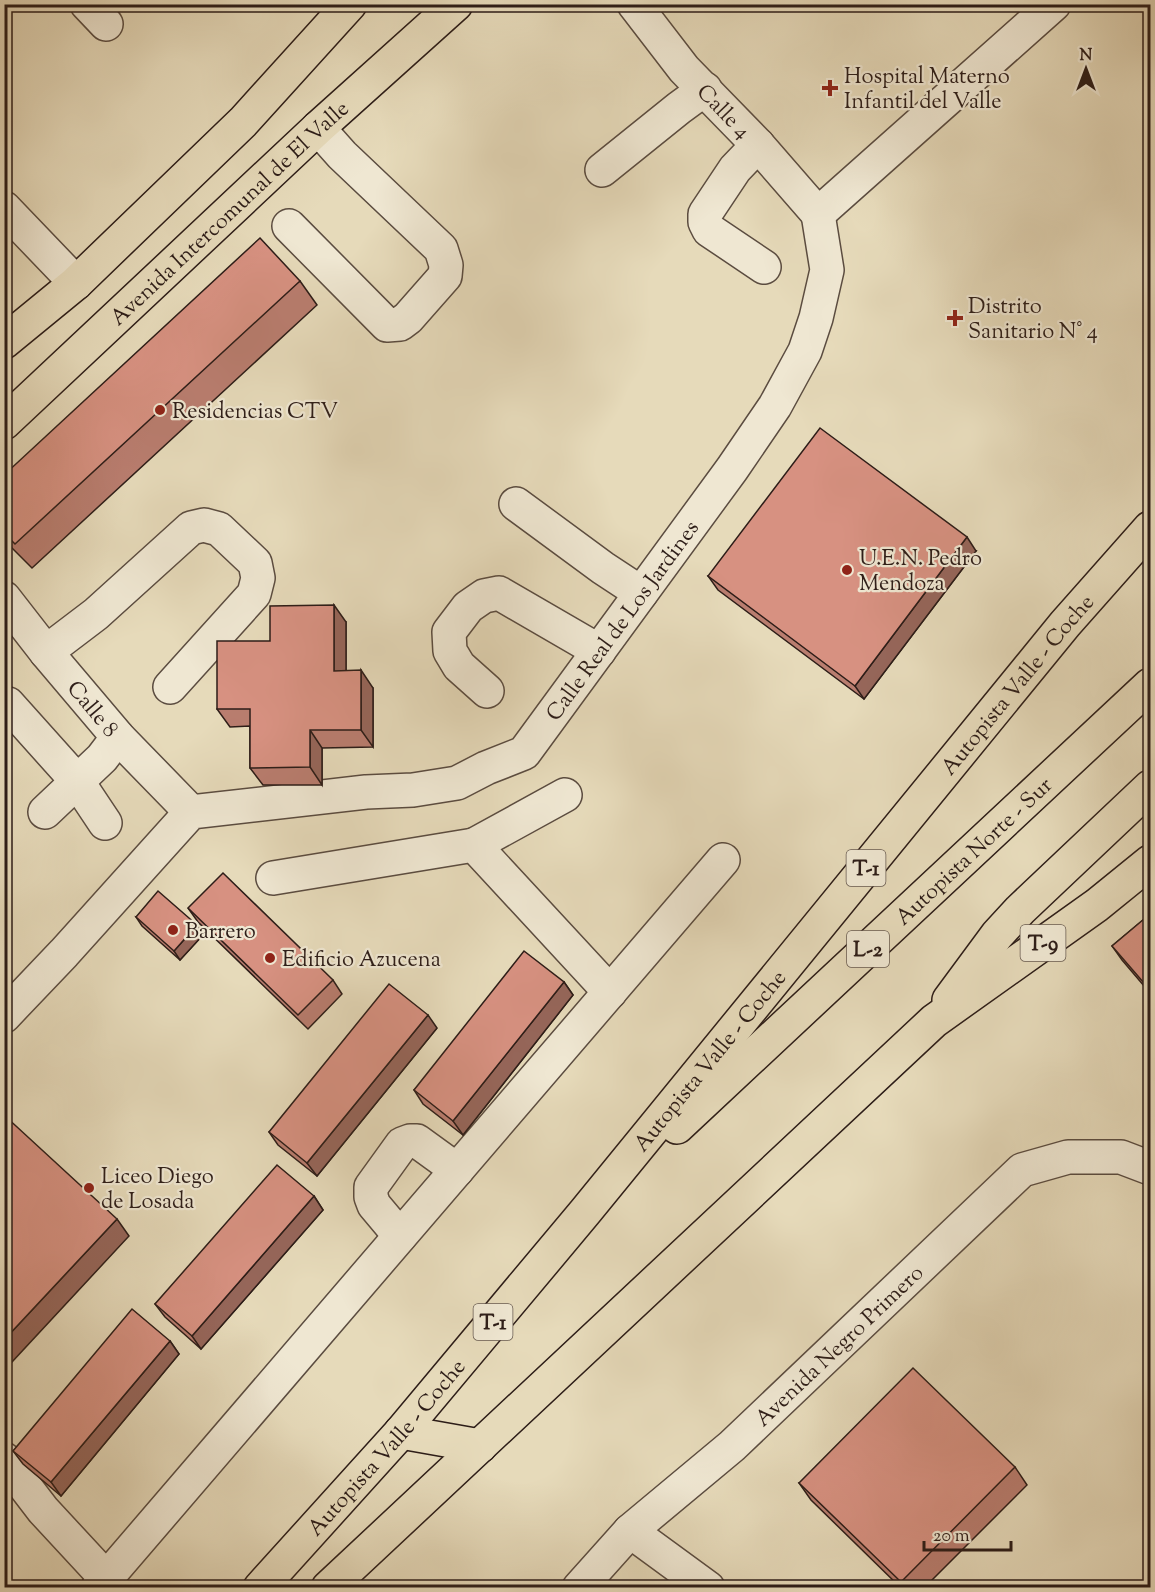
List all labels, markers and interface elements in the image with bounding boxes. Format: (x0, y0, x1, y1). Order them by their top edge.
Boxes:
north arrow (1056, 39, 1116, 99)
text: N (1080, 45, 1093, 68)
place label: Hospital Materno Infantil del Valle (844, 62, 1010, 119)
street label: Calle 4 (688, 78, 757, 147)
marker: Hospital Materno Infantil del Valle (821, 79, 839, 97)
street label: Avenida Intercomunal de El Valle (104, 94, 357, 335)
place label: Distrito Sanitario N° 4 (968, 292, 1098, 349)
marker: Distrito Sanitario N° 4 (946, 309, 964, 327)
place label: Residencias CTV (172, 397, 338, 429)
marker: Residencias CTV (153, 403, 167, 417)
street label: Calle Real de Los Jardines (540, 515, 708, 729)
place label: U.E.N. Pedro Mendoza (859, 544, 982, 601)
marker: U.E.N. Pedro Mendoza (840, 563, 854, 577)
street label: Autopista Valle - Coche (935, 588, 1103, 783)
street label: Calle 8 (58, 675, 125, 745)
street label: Autopista Norte - Sur (889, 771, 1061, 934)
road number: T-1 (846, 850, 886, 886)
place label: Barrero (185, 917, 256, 949)
marker: Barrero (166, 923, 180, 937)
road number: T-9 (1020, 925, 1066, 961)
road number: L-2 (847, 931, 889, 967)
place label: Edificio Azucena (282, 945, 441, 977)
marker: Edificio Azucena (263, 951, 277, 965)
street label: Autopista Valle - Coche (627, 964, 795, 1160)
place label: Liceo Diego de Losada (101, 1162, 214, 1219)
marker: Liceo Diego de Losada (82, 1181, 96, 1195)
street label: Avenida Negro Primero (749, 1259, 932, 1435)
road number: T-1 (474, 1304, 512, 1340)
street label: Autopista Valle - Coche (301, 1353, 475, 1545)
scale bar (924, 1514, 1011, 1552)
text: 20 m (933, 1524, 970, 1550)

